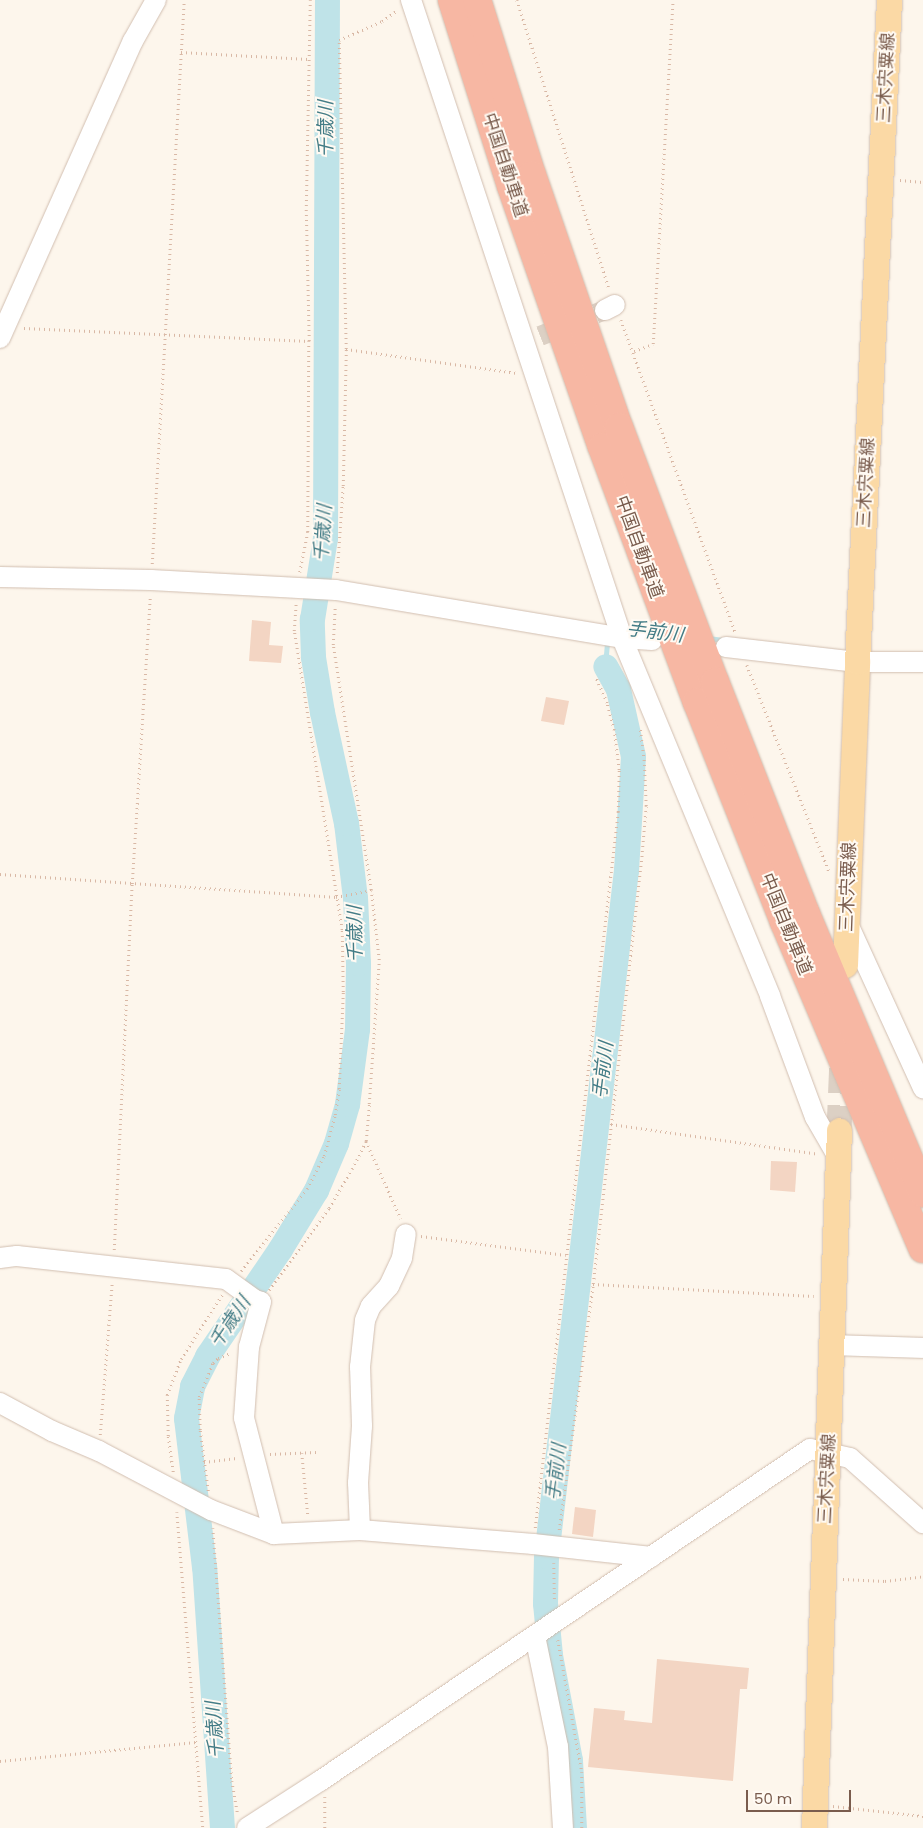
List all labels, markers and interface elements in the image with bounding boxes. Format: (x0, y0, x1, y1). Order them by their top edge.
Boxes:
street label: 三木宍粟線 (873, 32, 899, 124)
water label: 千歳川 (315, 101, 337, 157)
street label: 中国自動車道 (478, 110, 532, 220)
street label: 三木宍粟線 (853, 437, 879, 529)
street label: 中国自動車道 (610, 493, 668, 601)
water label: 千歳川 (310, 504, 336, 562)
water label: 手前川 (625, 617, 685, 647)
street label: 三木宍粟線 (836, 842, 860, 932)
street label: 中国自動車道 (756, 870, 816, 978)
water label: 千歳川 (343, 905, 367, 963)
water label: 手前川 (588, 1040, 618, 1100)
water label: 千歳川 (205, 1292, 255, 1352)
street label: 三木宍粟線 (814, 1433, 840, 1525)
water label: 手前川 (541, 1442, 571, 1502)
water label: 千歳川 (202, 1701, 228, 1759)
scale bar (748, 1780, 853, 1812)
text: 50 m (754, 1788, 792, 1809)

